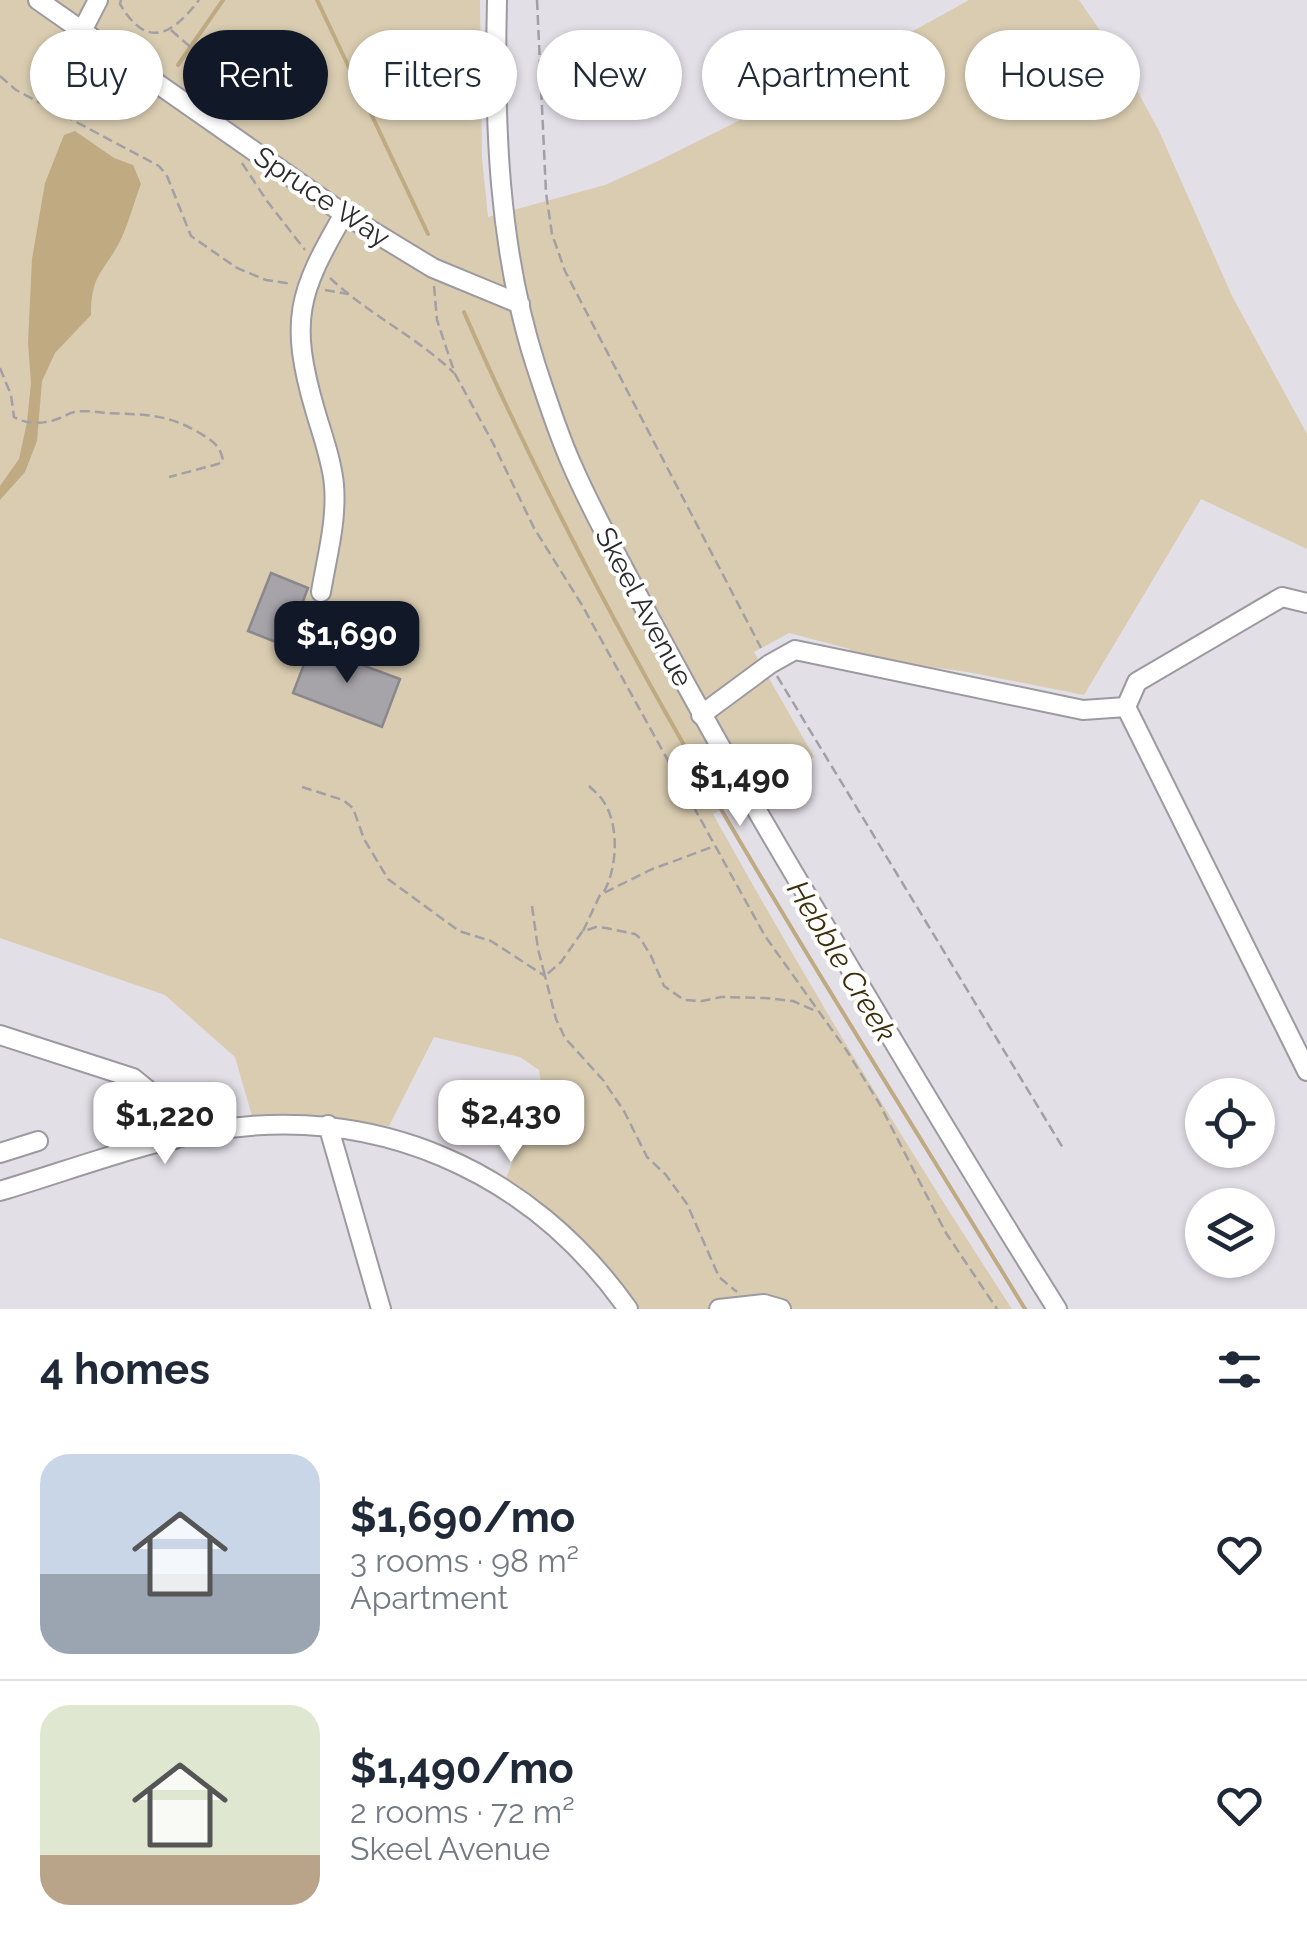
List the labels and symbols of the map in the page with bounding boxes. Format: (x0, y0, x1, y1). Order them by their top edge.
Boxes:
street label: Spruce Way (248, 140, 396, 254)
street label: Skeel Avenue (588, 522, 700, 692)
pin: $1,690 (266, 601, 428, 686)
pin: $1,490 (659, 744, 821, 829)
water label: Hebble Creek (780, 874, 904, 1048)
pin: $2,430 (430, 1080, 592, 1165)
pin: $1,220 (84, 1082, 246, 1167)

